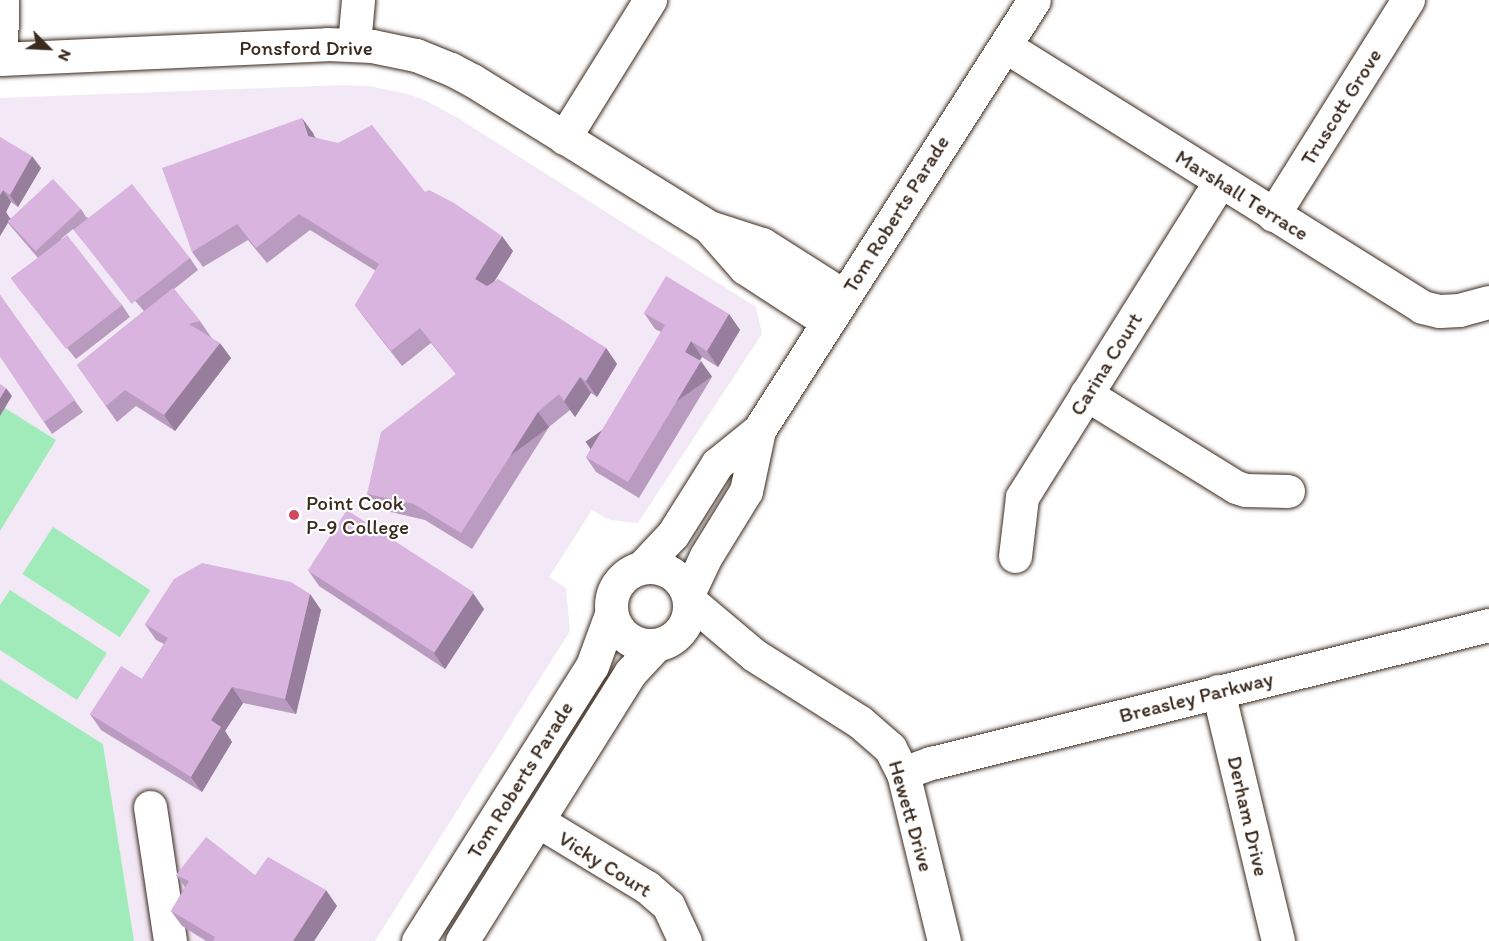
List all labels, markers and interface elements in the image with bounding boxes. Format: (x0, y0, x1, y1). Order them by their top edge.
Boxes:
north arrow (18, 18, 78, 78)
street label: Ponsford Drive (239, 35, 373, 61)
street label: Truscott Grove (1295, 44, 1387, 170)
text: N (54, 47, 76, 64)
street label: Tom Roberts Parade (838, 131, 954, 297)
street label: Marshall Terrace (1172, 145, 1312, 245)
street label: Carina Court (1064, 308, 1148, 420)
place label: Point Cook P-9 College (306, 490, 409, 540)
marker: Point Cook P-9 College (287, 508, 301, 522)
street label: Breasley Parkway (1116, 666, 1276, 728)
street label: Tom Roberts Parade (462, 697, 578, 863)
street label: Derham Drive (1222, 753, 1274, 879)
street label: Hewett Drive (883, 757, 939, 875)
street label: Vicky Court (554, 826, 656, 902)

